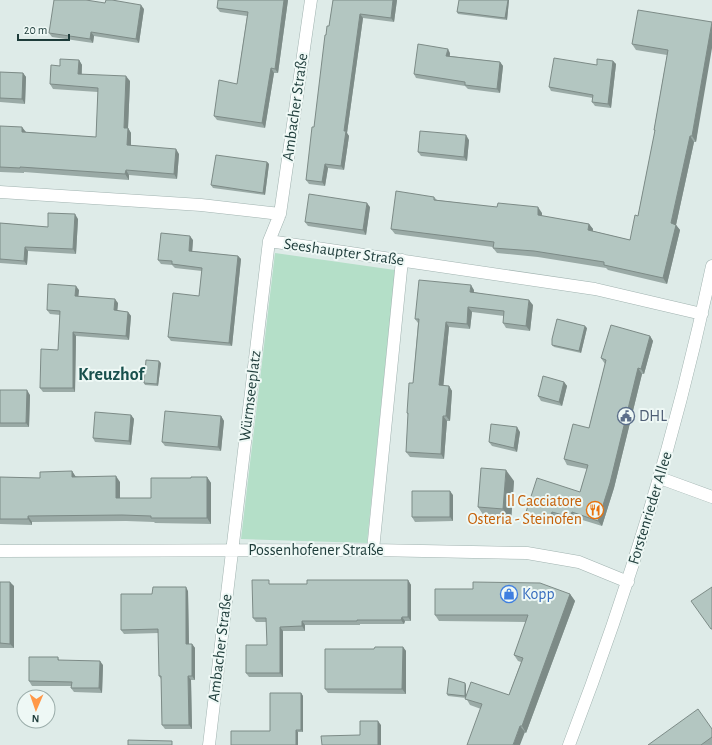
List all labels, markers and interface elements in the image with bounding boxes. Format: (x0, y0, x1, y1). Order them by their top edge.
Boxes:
scale bar (18, 16, 69, 42)
text: 20 m (24, 24, 47, 36)
street label: Ambacher Straße (280, 52, 310, 162)
street label: Seeshaupter Straße (283, 236, 405, 268)
street label: Würmseeplatz (236, 349, 264, 442)
district label: Kreuzhof (78, 366, 146, 384)
public building icon: DHL (616, 406, 636, 426)
place label: DHL (639, 408, 667, 424)
street label: Forstenrieder Allee (625, 450, 675, 566)
place label: Il Cacciatore Osteria - Steinofen (467, 493, 582, 527)
restaurant icon: Il Cacciatore Osteria - Steinofen (585, 500, 605, 520)
street label: Possenhofener Straße (248, 542, 384, 558)
shop icon: Kopp (499, 584, 519, 604)
place label: Kopp (522, 586, 555, 602)
street label: Ambacher Straße (205, 593, 235, 703)
north arrow (16, 689, 56, 729)
text: N (32, 713, 40, 724)

